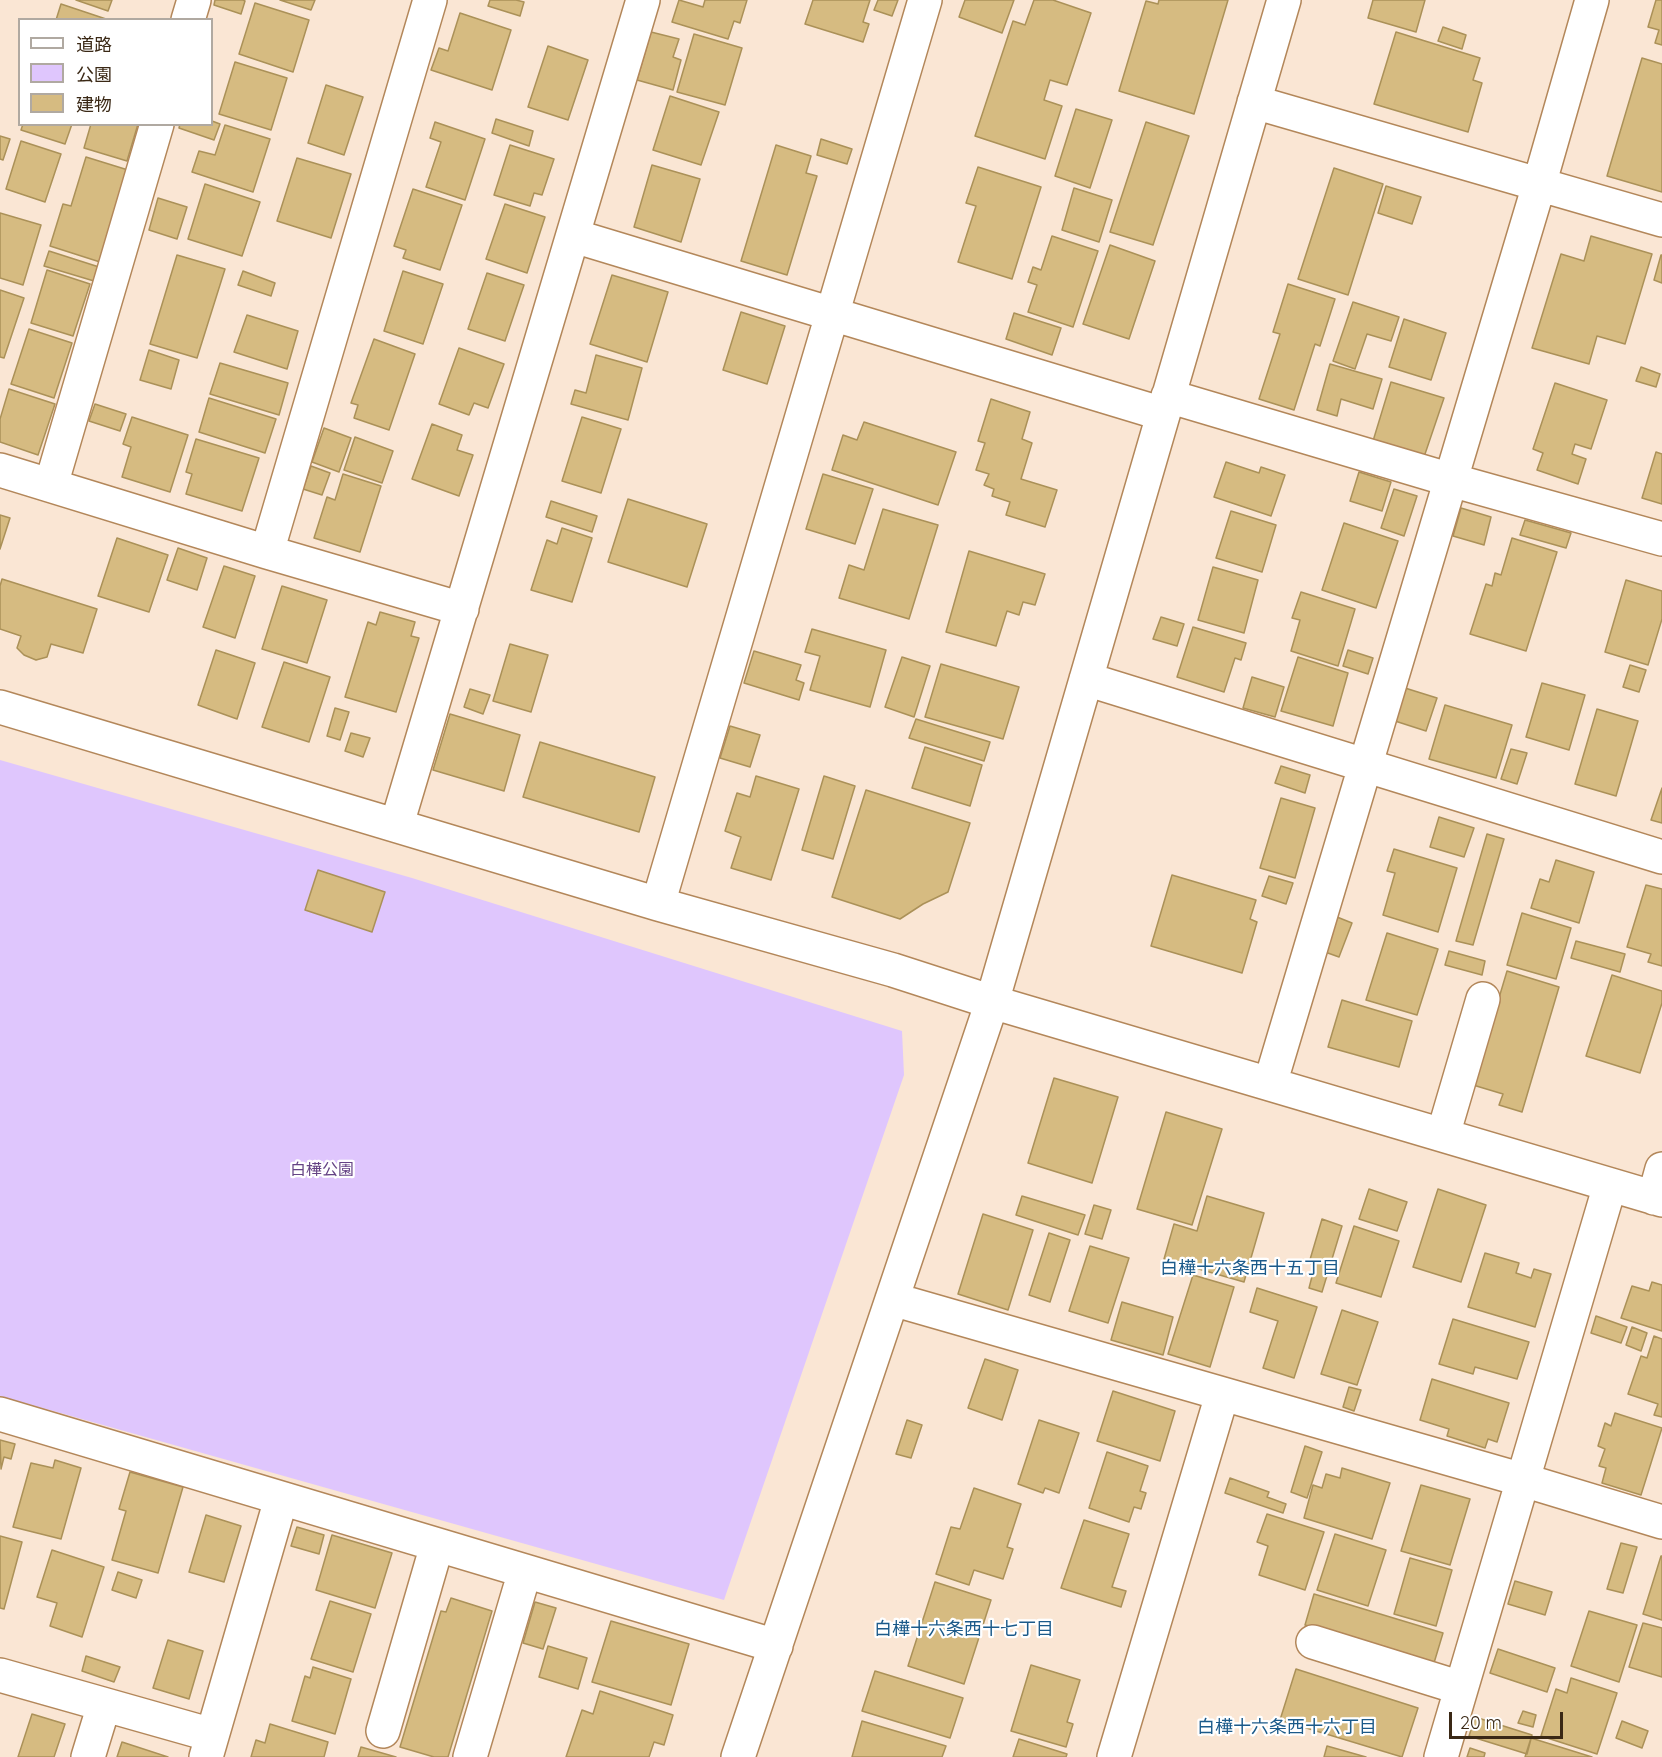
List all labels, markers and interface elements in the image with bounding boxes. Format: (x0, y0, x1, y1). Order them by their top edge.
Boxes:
legend (18, 18, 213, 126)
text: 道路 (76, 33, 112, 56)
text: 公園 (76, 63, 112, 86)
text: 建物 (76, 93, 112, 116)
park label: 白樺公園 (290, 1160, 354, 1180)
district label: 白樺十六条西十五丁目 (1160, 1258, 1340, 1280)
district label: 白樺十六条西十七丁目 (874, 1619, 1054, 1641)
scale bar (1452, 1700, 1566, 1738)
text: 20 m (1460, 1711, 1502, 1734)
district label: 白樺十六条西十六丁目 (1197, 1717, 1377, 1739)

